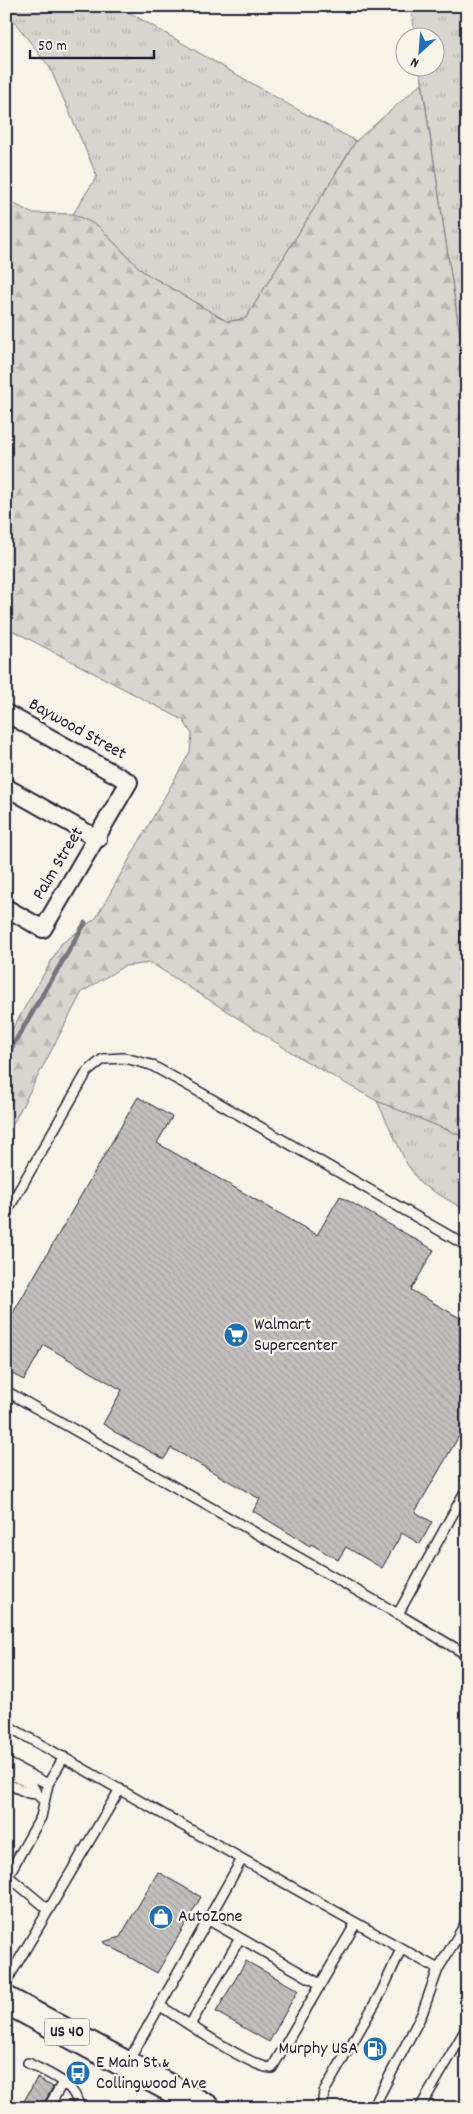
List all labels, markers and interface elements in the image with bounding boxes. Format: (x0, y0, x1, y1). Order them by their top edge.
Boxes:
scale bar (30, 28, 154, 60)
north arrow (396, 28, 446, 78)
text: 50 m (38, 36, 67, 58)
text: N (408, 51, 423, 72)
street label: Baywood Street (24, 693, 131, 767)
street label: Palm Street (27, 822, 91, 905)
place label: Walmart Supercenter (254, 1313, 338, 1359)
supermarket icon: Walmart Supercenter (223, 1322, 249, 1348)
shop icon: AutoZone (148, 1904, 174, 1930)
place label: AutoZone (178, 1905, 243, 1930)
road number: US 40 (44, 2018, 90, 2045)
fuel station icon: Murphy USA (362, 2036, 388, 2062)
place label: Murphy USA (279, 2037, 358, 2062)
place label: E Main St & Collingwood Ave (96, 2051, 206, 2097)
bus stop icon: E Main St & Collingwood Ave (65, 2060, 91, 2086)

